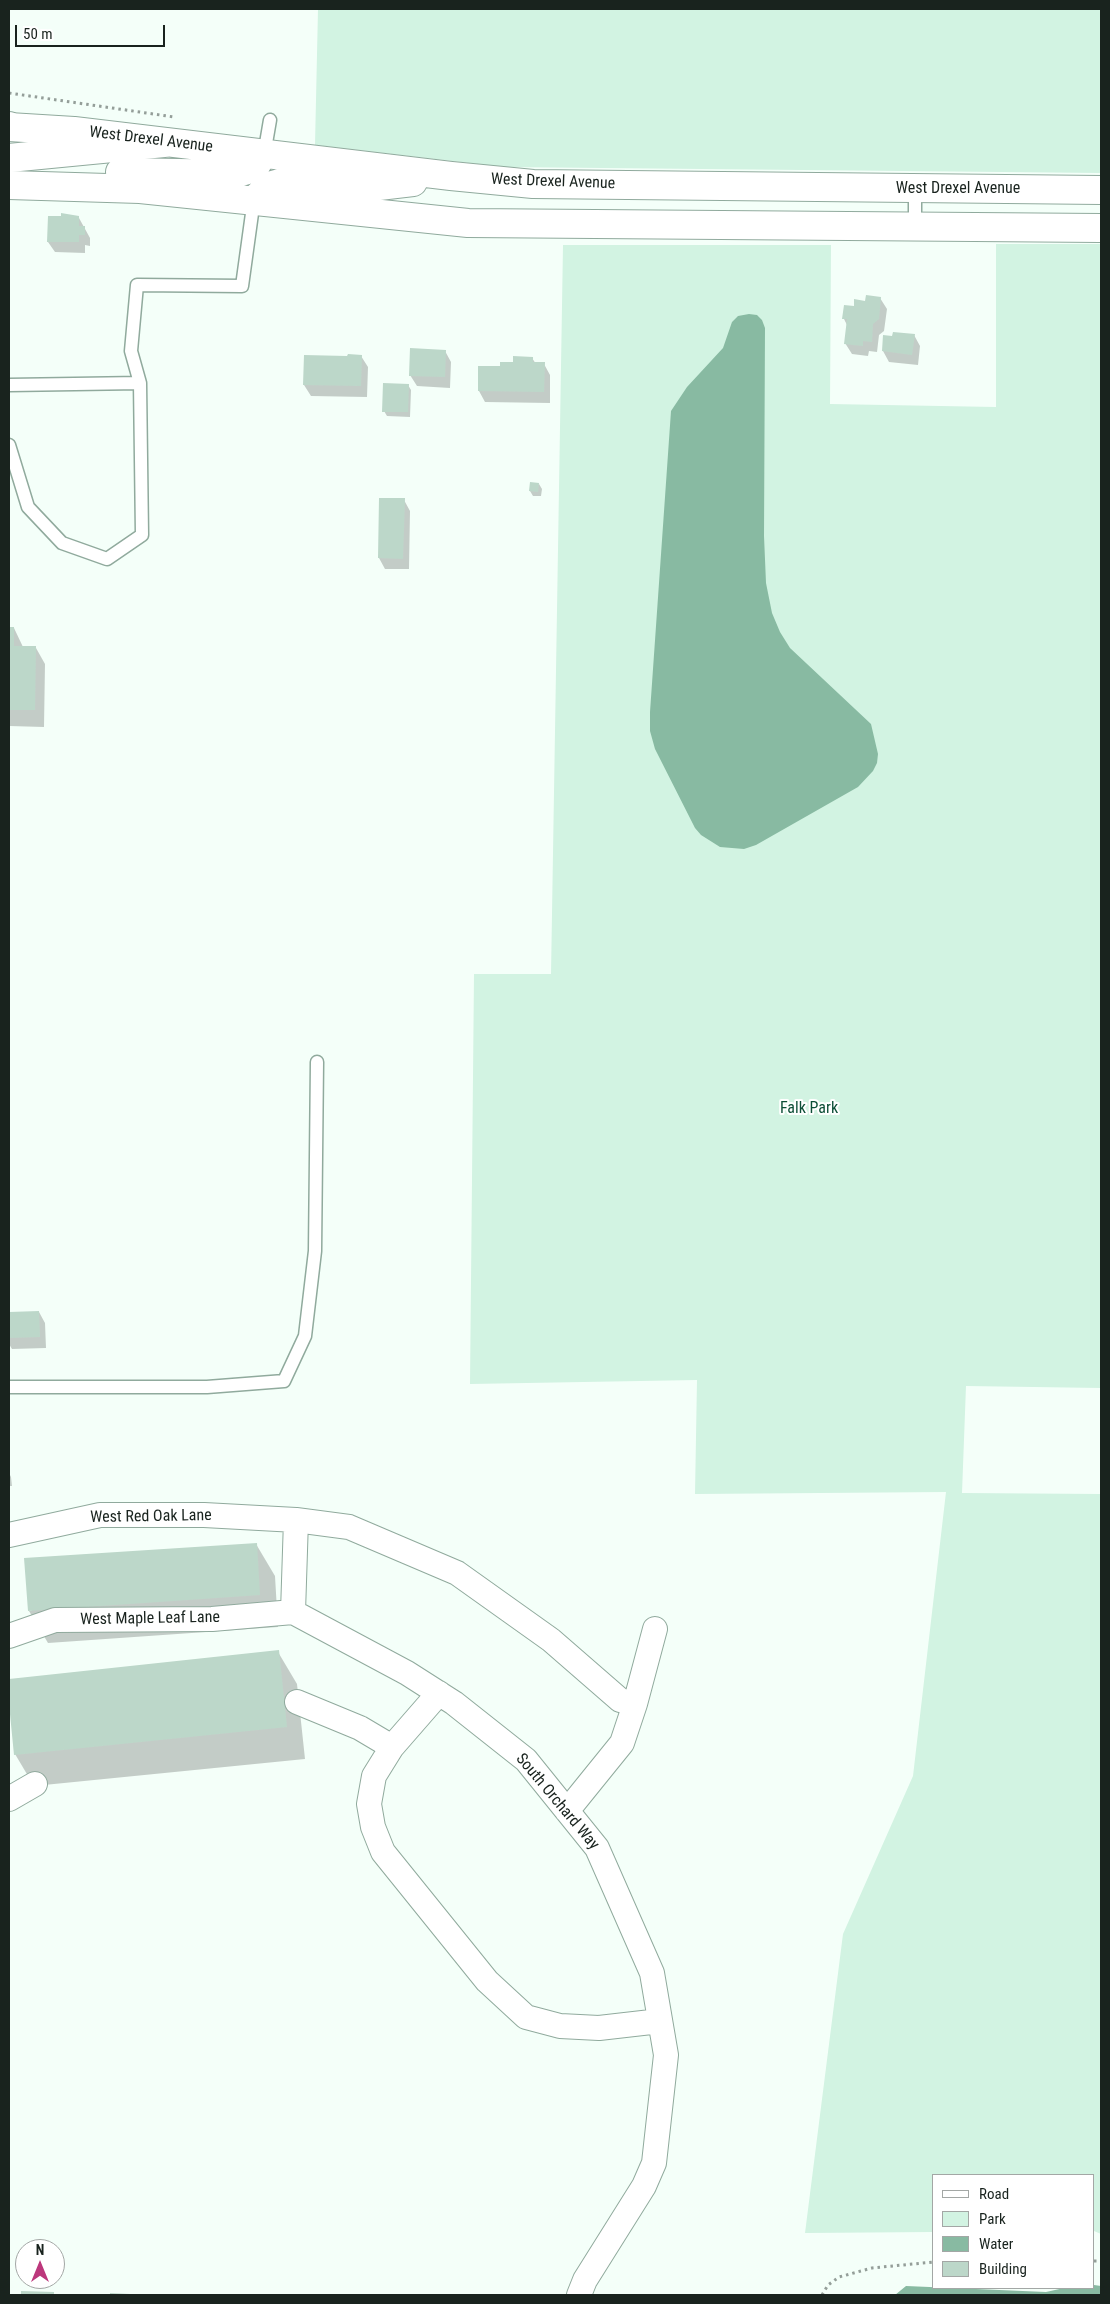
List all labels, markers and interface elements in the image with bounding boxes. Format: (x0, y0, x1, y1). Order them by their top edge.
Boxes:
scale bar (18, 15, 168, 47)
text: 50 m (23, 25, 53, 43)
street label: West Drexel Avenue (88, 123, 214, 157)
street label: West Drexel Avenue (491, 170, 615, 194)
street label: West Drexel Avenue (896, 179, 1020, 199)
park label: Falk Park (780, 1099, 838, 1119)
street label: West Red Oak Lane (90, 1506, 212, 1528)
street label: West Maple Leaf Lane (80, 1608, 220, 1630)
street label: South Orchard Way (511, 1750, 603, 1854)
legend (932, 2174, 1095, 2289)
text: Road (979, 2185, 1009, 2203)
text: Park (979, 2210, 1006, 2228)
text: Water (979, 2235, 1013, 2253)
north arrow (15, 2239, 65, 2289)
text: N (36, 2242, 44, 2258)
text: Building (979, 2260, 1027, 2278)

